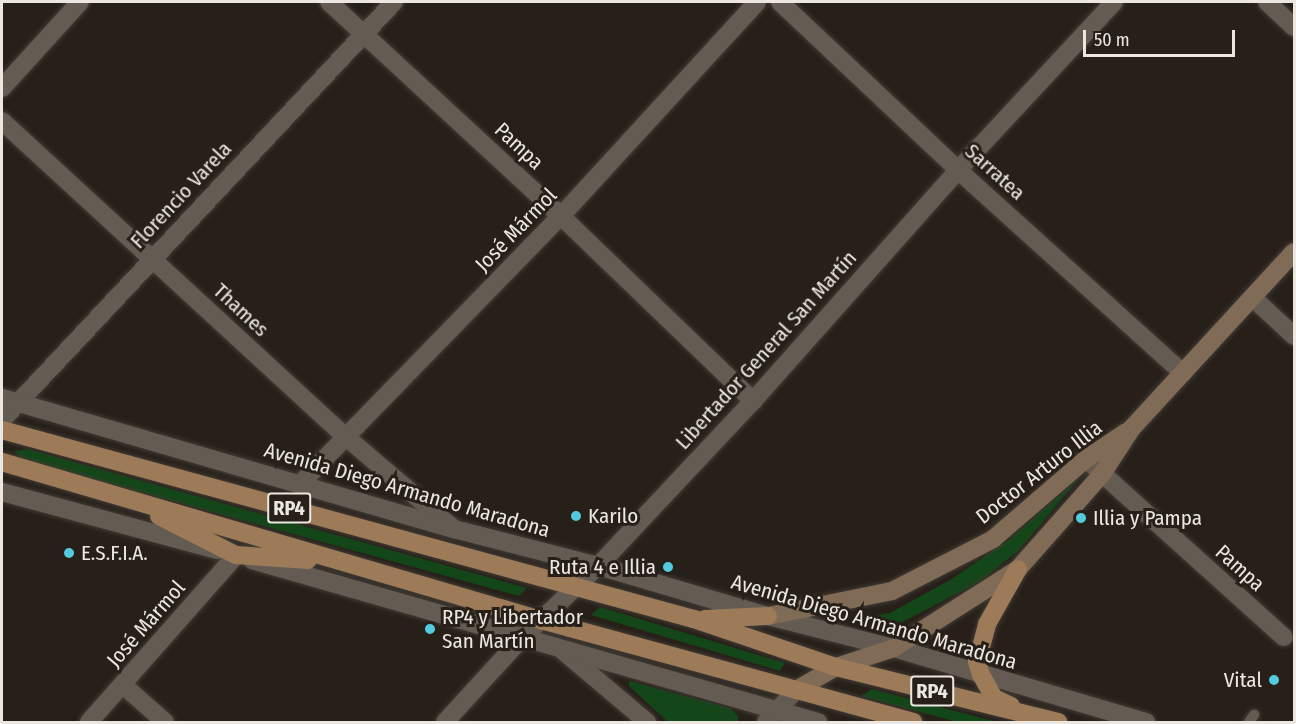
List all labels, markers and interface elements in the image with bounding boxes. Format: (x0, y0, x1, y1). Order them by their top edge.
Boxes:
scale bar (1086, 18, 1238, 56)
text: 50 m (1094, 29, 1130, 51)
street label: Pampa (489, 117, 549, 175)
street label: Florencio Varela (125, 136, 237, 254)
street label: Sarratea (960, 139, 1030, 205)
street label: José Mármol (470, 183, 562, 277)
street label: Libertador General San Martín (670, 245, 862, 455)
street label: Thames (208, 278, 274, 342)
street label: Doctor Arturo Illia (971, 415, 1107, 529)
street label: Avenida Diego Armando Maradona (261, 437, 553, 543)
road number: RP4 (266, 491, 312, 525)
place label: Karilo (588, 503, 638, 529)
place label: Illia y Pampa (1093, 505, 1202, 531)
marker: Karilo (569, 509, 583, 523)
marker: Illia y Pampa (1074, 511, 1088, 525)
street label: Pampa (1210, 539, 1270, 597)
place label: E.S.F.I.A. (81, 540, 148, 566)
marker: E.S.F.I.A. (62, 546, 76, 560)
place label: Ruta 4 e Illia (549, 554, 656, 580)
marker: Ruta 4 e Illia (661, 560, 675, 574)
street label: Avenida Diego Armando Maradona (728, 569, 1020, 675)
street label: José Mármol (102, 576, 190, 672)
place label: RP4 y Libertador San Martín (442, 604, 583, 654)
marker: RP4 y Libertador San Martín (423, 622, 437, 636)
place label: Vital (1224, 667, 1262, 693)
marker: Vital (1267, 673, 1281, 687)
road number: RP4 (910, 674, 954, 708)

